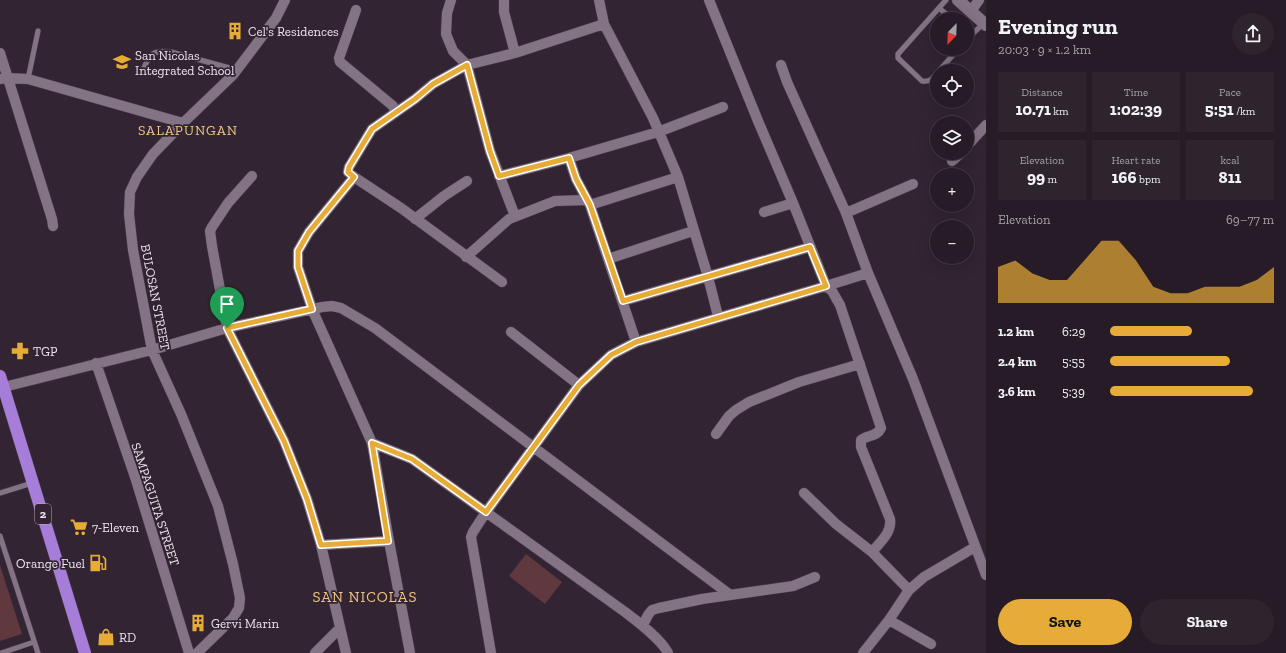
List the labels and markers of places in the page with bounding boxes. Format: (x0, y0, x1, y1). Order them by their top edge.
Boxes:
building icon: Cel's Residences (225, 21, 245, 41)
place label: Cel's Residences (248, 24, 339, 39)
place label: San Nicolas Integrated School (135, 48, 235, 78)
school or university icon: San Nicolas Integrated School (112, 52, 132, 72)
pin (210, 287, 244, 328)
pharmacy icon: TGP (10, 341, 30, 361)
place label: TGP (33, 344, 58, 359)
supermarket icon: 7-Eleven (69, 517, 89, 537)
place label: 7-Eleven (92, 520, 140, 535)
fuel station icon: Orange Fuel (88, 553, 108, 573)
place label: Orange Fuel (16, 556, 86, 571)
building icon: Gervi Marin (188, 613, 208, 633)
place label: Gervi Marin (211, 616, 279, 631)
shop icon: RD (96, 627, 116, 647)
place label: RD (119, 630, 136, 645)

